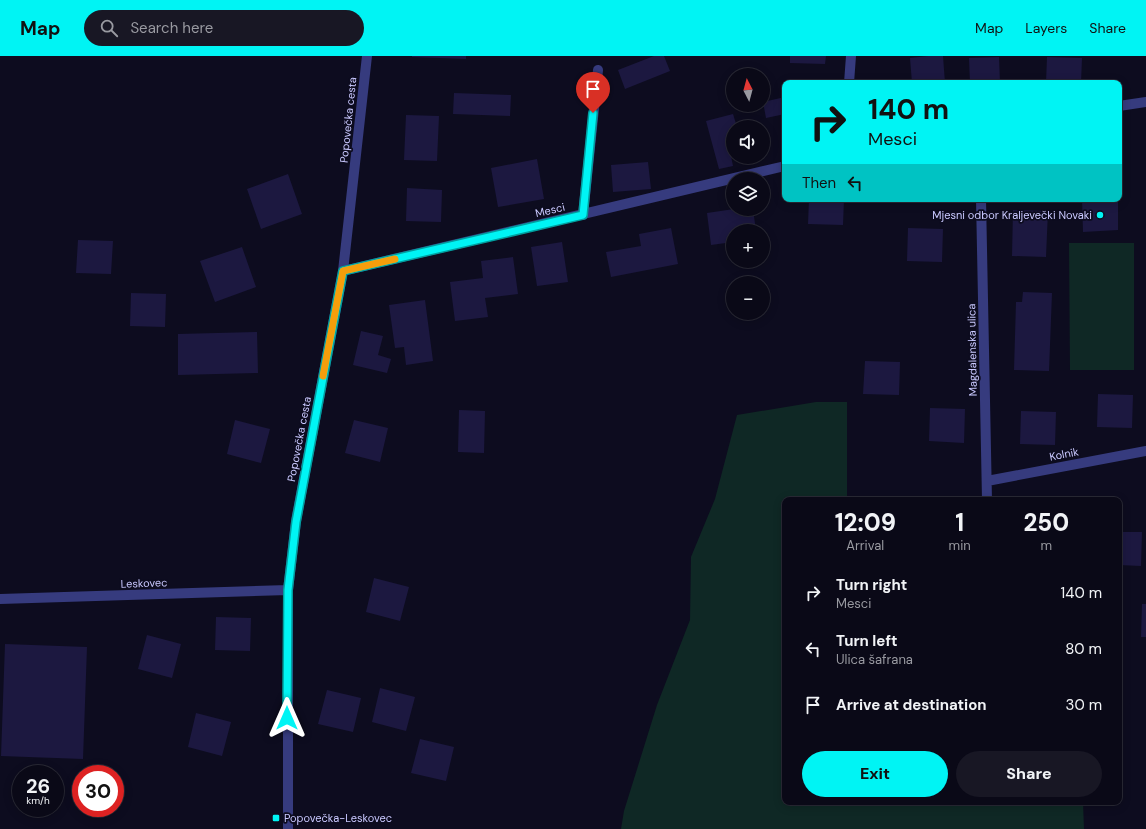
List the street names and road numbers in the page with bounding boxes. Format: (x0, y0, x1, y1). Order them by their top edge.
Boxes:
street label: Popovečka cesta (337, 76, 359, 164)
street label: Mesci (534, 200, 566, 220)
street label: Magdalenska ulica (964, 304, 980, 396)
street label: Popovečka cesta (284, 395, 314, 483)
street label: Kolnik (1048, 444, 1080, 464)
street label: Leskovec (120, 575, 168, 591)

